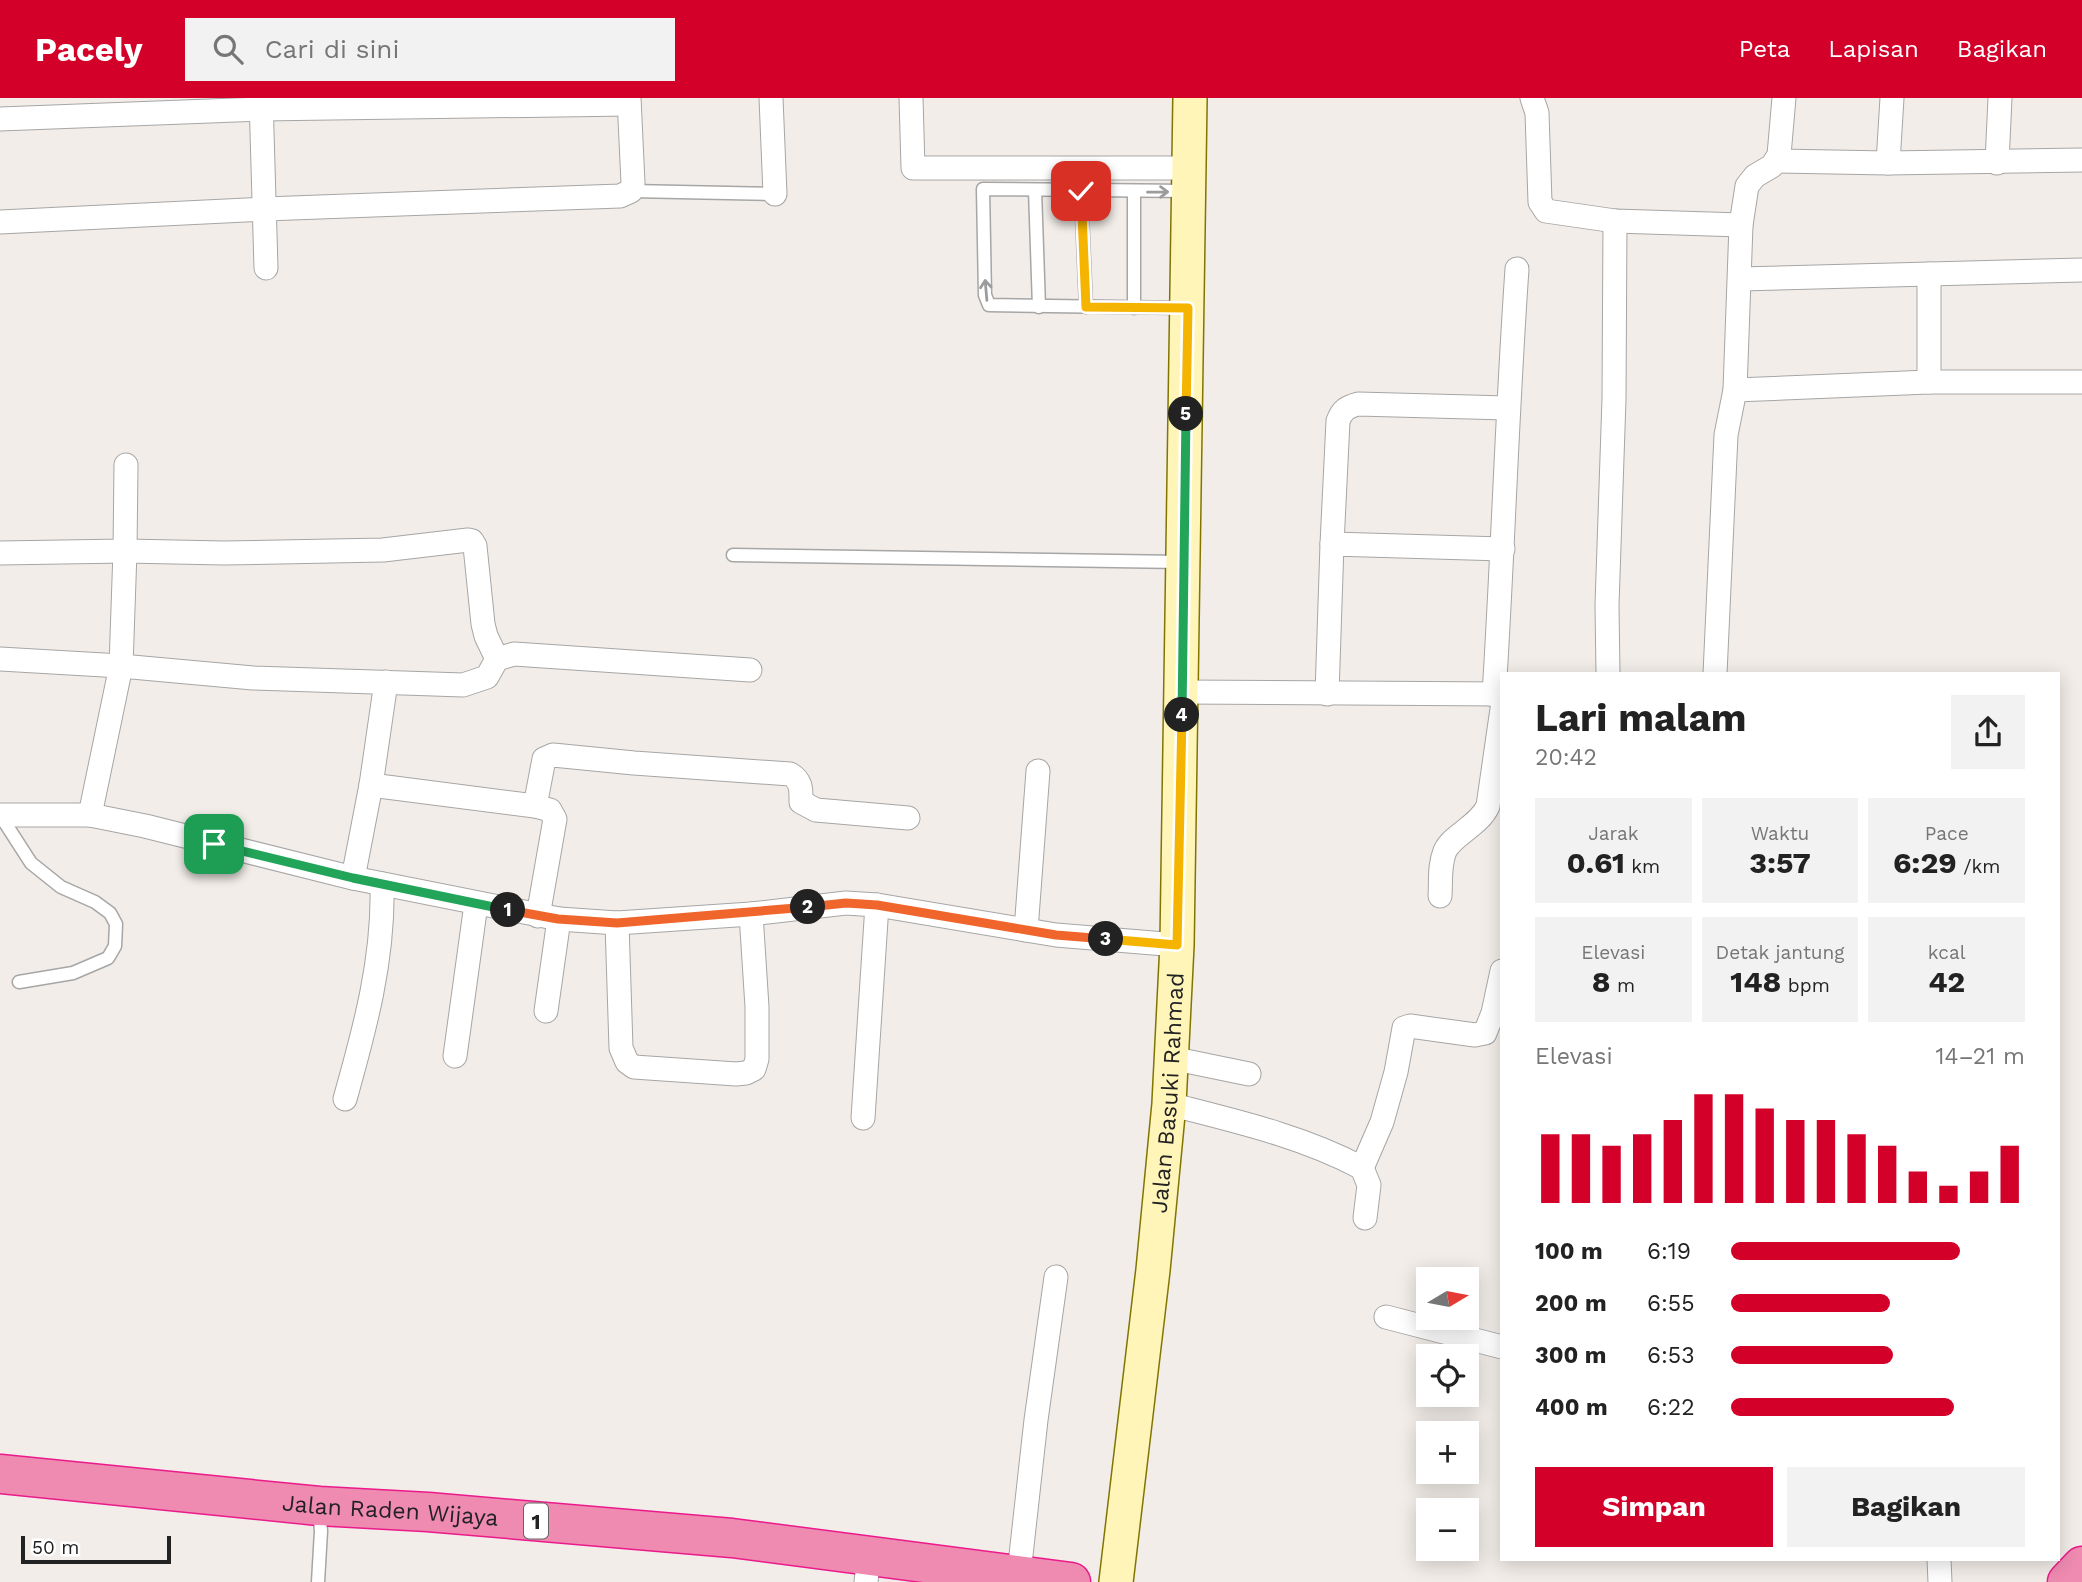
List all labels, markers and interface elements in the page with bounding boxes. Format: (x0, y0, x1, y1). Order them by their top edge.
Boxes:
search box (185, 18, 675, 81)
text: Pacely (35, 30, 143, 69)
icon: search (209, 30, 247, 68)
text: Cari di sini (265, 34, 399, 64)
text: Peta (1739, 35, 1790, 63)
text: Lapisan (1828, 35, 1919, 63)
text: Bagikan (1957, 35, 2047, 63)
pin (1051, 161, 1111, 221)
icon: check (1062, 172, 1100, 210)
one-way arrow (1147, 185, 1170, 198)
one-way arrow (979, 279, 992, 302)
pin: 5 (1168, 396, 1204, 432)
text: 5 (1180, 402, 1191, 425)
button: share (1951, 695, 2025, 769)
text: Lari malam (1535, 696, 1746, 740)
pin: 4 (1164, 698, 1200, 732)
text: 4 (1175, 703, 1188, 726)
text: 20:42 (1535, 744, 1597, 771)
pin (184, 814, 244, 874)
text: Jarak (1588, 822, 1638, 845)
text: Waktu (1751, 822, 1809, 845)
text: Pace (1925, 822, 1969, 845)
icon: arrive (195, 825, 233, 863)
text: 0.61 (1566, 845, 1625, 880)
text: 3:57 (1749, 845, 1811, 880)
text: 6:29 (1893, 845, 1957, 880)
text: km (1625, 855, 1660, 878)
text: /km (1957, 855, 2000, 878)
pin: 2 (790, 890, 826, 924)
pin: 1 (490, 892, 526, 928)
text: 2 (802, 895, 813, 918)
text: 1 (503, 898, 512, 921)
pin: 3 (1088, 922, 1124, 956)
text: 3 (1100, 927, 1111, 950)
text: Elevasi (1581, 941, 1645, 964)
text: Detak jantung (1716, 941, 1844, 964)
text: kcal (1928, 941, 1965, 964)
text: 8 (1592, 964, 1610, 999)
text: 148 (1730, 964, 1781, 999)
text: 42 (1928, 964, 1965, 999)
street label: Jalan Basuki Rahmad (1145, 972, 1189, 1214)
text: m (1610, 974, 1635, 997)
text: bpm (1781, 974, 1830, 997)
text: Elevasi (1535, 1043, 1613, 1070)
text: 14–21 m (1935, 1043, 2025, 1070)
text: 100 m (1535, 1238, 1603, 1265)
text: 6:19 (1647, 1238, 1691, 1265)
north arrow (1416, 1267, 1479, 1330)
map controls (1416, 1267, 1479, 1561)
text: 200 m (1535, 1290, 1607, 1317)
text: 6:55 (1647, 1290, 1695, 1317)
text: 300 m (1535, 1342, 1606, 1369)
text: 6:53 (1647, 1342, 1695, 1369)
button: locate (1416, 1344, 1479, 1407)
text: 400 m (1535, 1394, 1608, 1421)
text: 6:22 (1647, 1394, 1695, 1421)
button: + (1416, 1421, 1479, 1484)
button: Simpan (1535, 1467, 1773, 1547)
button: Bagikan (1787, 1467, 2025, 1547)
street label: Jalan Raden Wijaya (281, 1489, 499, 1531)
button: − (1416, 1498, 1479, 1561)
road number: 1 (524, 1504, 548, 1538)
scale bar (21, 1533, 172, 1565)
text: 50 m (32, 1536, 79, 1559)

